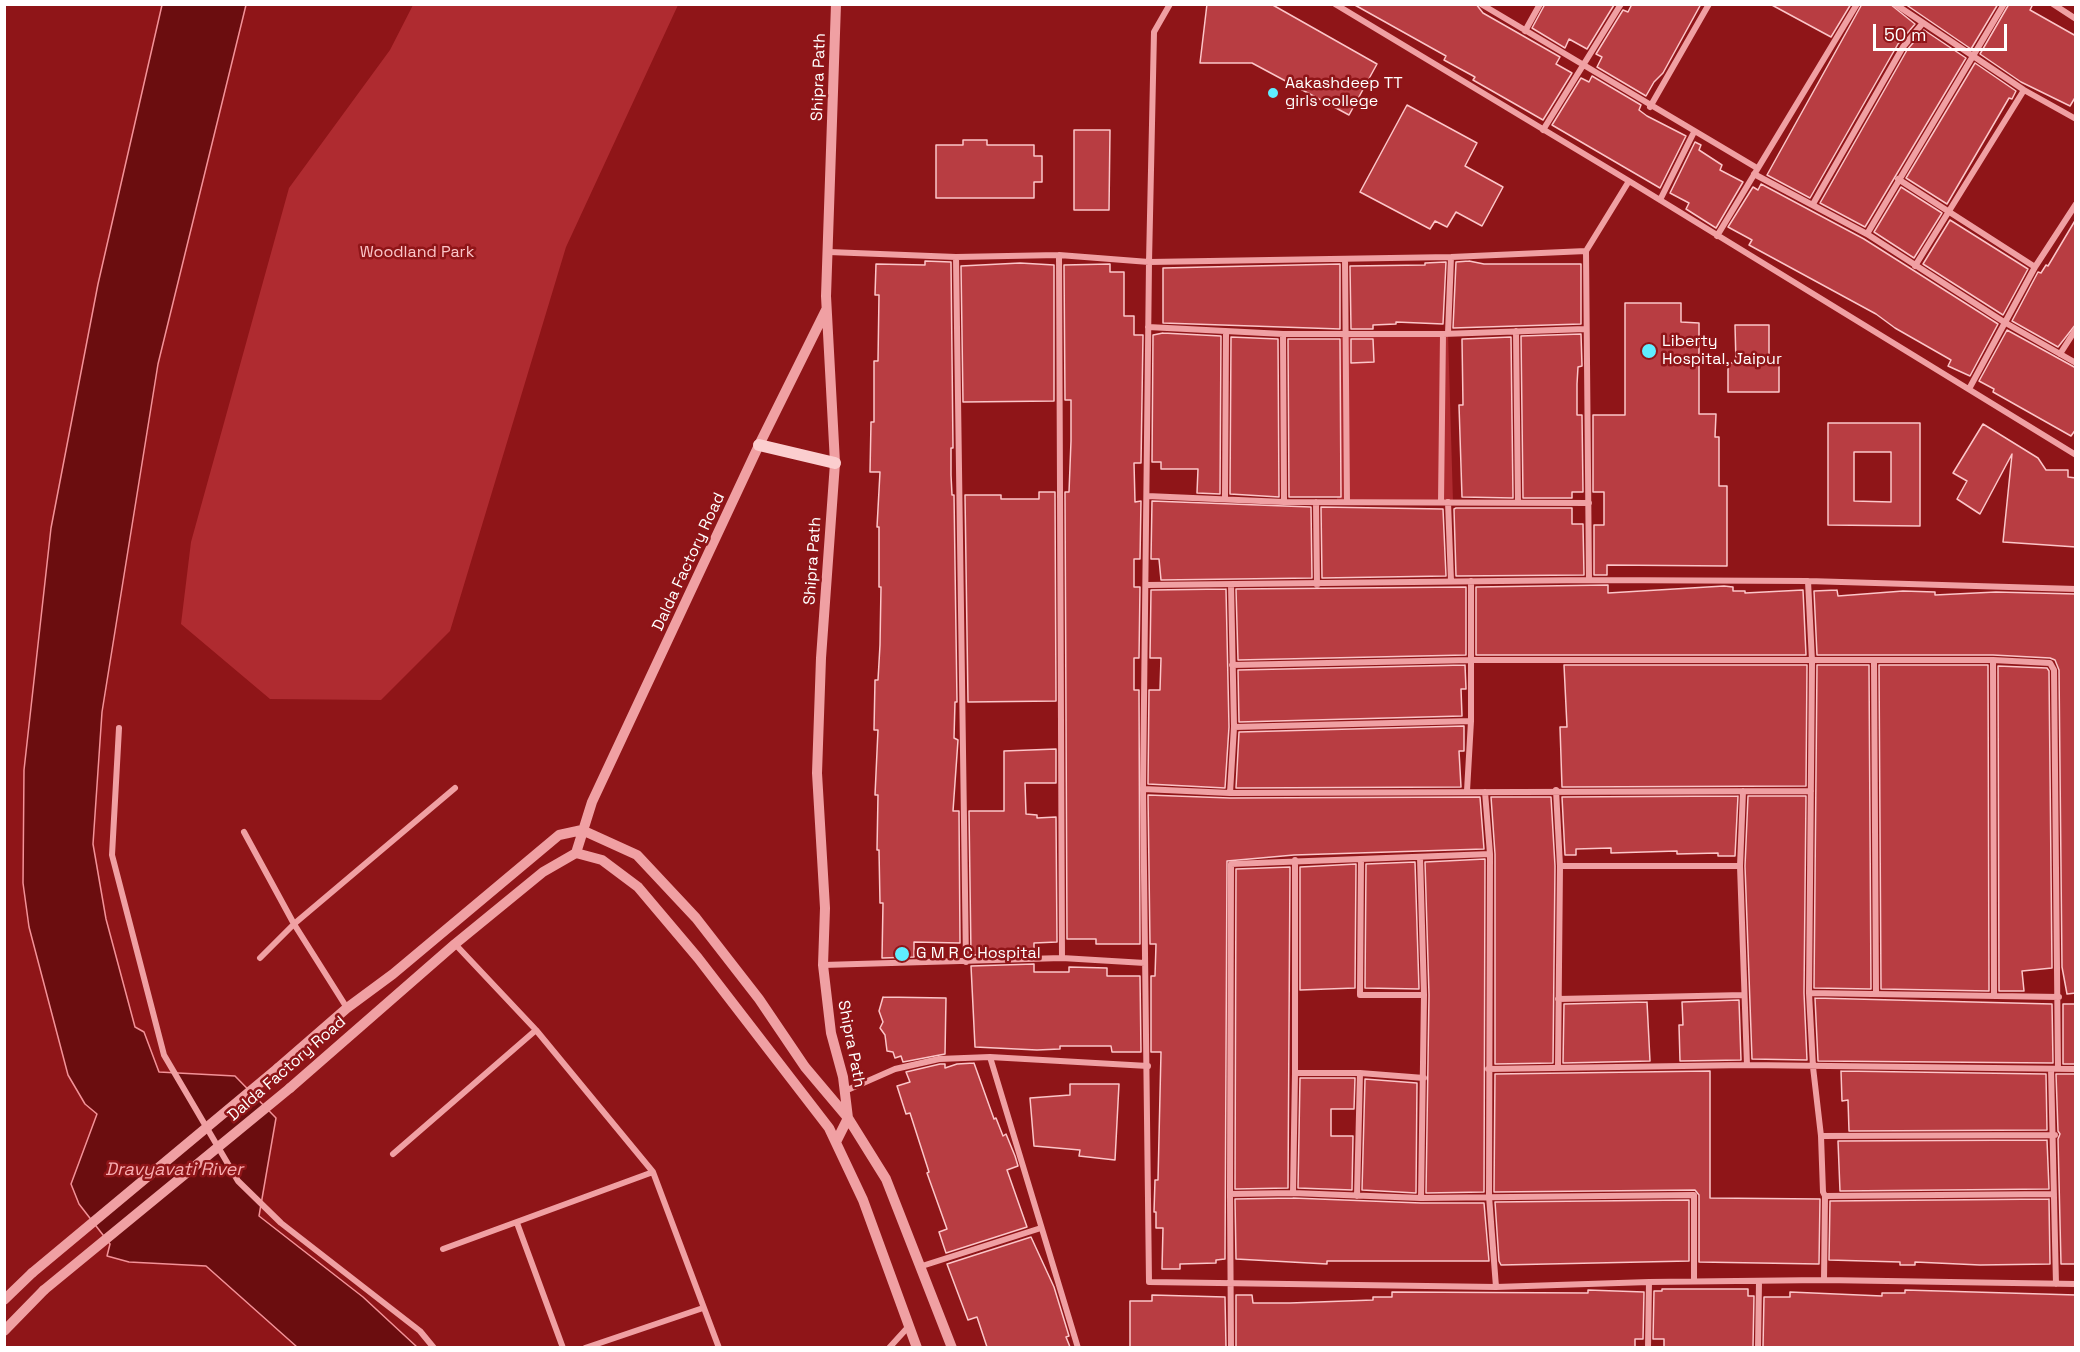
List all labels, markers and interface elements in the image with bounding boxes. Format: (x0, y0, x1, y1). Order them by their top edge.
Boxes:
scale bar (1876, 12, 2010, 50)
text: 50 m (1884, 23, 1926, 46)
street label: Shipra Path (808, 33, 830, 121)
place label: Aakashdeep TT girls college (1285, 74, 1403, 112)
marker: Aakashdeep TT girls college (1266, 86, 1280, 100)
park label: Woodland Park (360, 243, 474, 263)
place label: Liberty Hospital, Jaipur (1662, 332, 1782, 370)
marker: Liberty Hospital, Jaipur (1640, 342, 1658, 360)
street label: Dalda Factory Road (649, 490, 729, 634)
street label: Shipra Path (800, 516, 826, 606)
place label: G M R C Hospital (916, 944, 1041, 964)
marker: G M R C Hospital (893, 945, 911, 963)
street label: Shipra Path (833, 999, 869, 1089)
street label: Dalda Factory Road (224, 1012, 350, 1126)
water label: Dravyavati River (105, 1159, 243, 1181)

